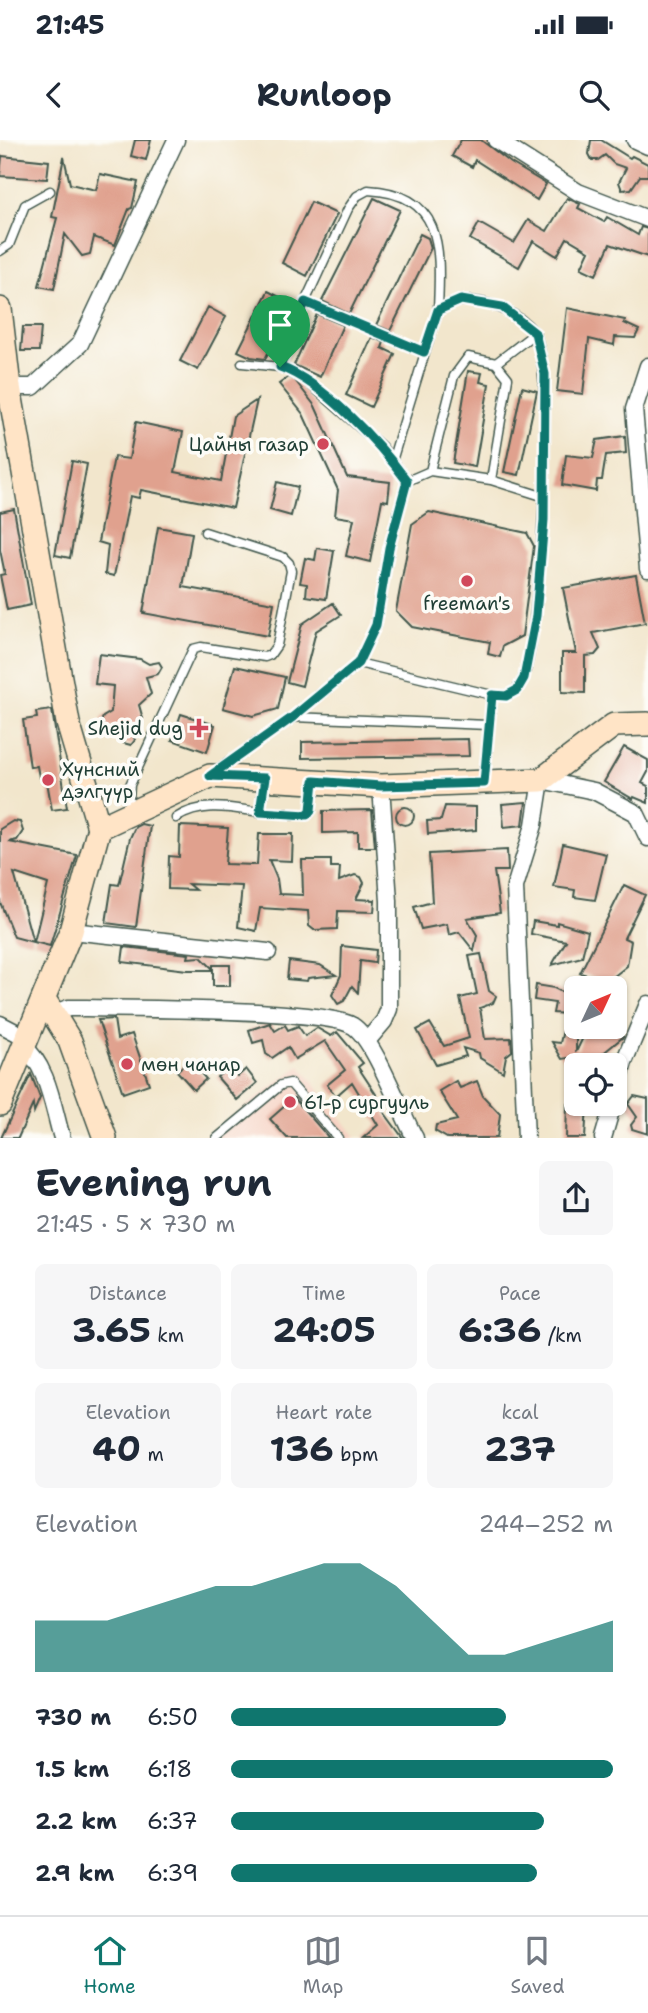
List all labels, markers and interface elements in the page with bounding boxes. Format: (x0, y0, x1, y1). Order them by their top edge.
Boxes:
text: 21:45 (35, 7, 104, 42)
text: Runloop (256, 73, 392, 116)
icon: back (35, 76, 73, 114)
icon: search (575, 76, 613, 114)
pin (250, 295, 310, 367)
icon: arrive (261, 306, 299, 344)
place label: Цайны газар (189, 432, 309, 457)
marker: Цайны газар (315, 436, 331, 452)
marker: freeman's (459, 573, 475, 589)
place label: freeman's (423, 591, 511, 616)
place label: Shejid dug (87, 716, 183, 741)
marker: Shejid dug (189, 718, 209, 738)
place label: Хүнсний дэлгүүр (62, 757, 140, 804)
marker: Хүнсний дэлгүүр (40, 772, 56, 788)
north arrow (564, 976, 626, 1040)
map controls (564, 976, 627, 1116)
place label: мөн чанар (141, 1052, 241, 1077)
button: locate (564, 1053, 627, 1116)
marker: мөн чанар (119, 1056, 135, 1072)
place label: 61-р сургууль (304, 1090, 429, 1115)
marker: 61-р сургууль (282, 1094, 298, 1110)
text: Evening run (35, 1157, 272, 1208)
button: share (539, 1161, 613, 1235)
text: 21:45 · 5 × 730 m (35, 1209, 235, 1239)
text: Distance (89, 1281, 167, 1306)
text: Time (302, 1281, 346, 1306)
text: Pace (499, 1281, 541, 1306)
text: 3.65 (72, 1306, 151, 1353)
text: 24:05 (272, 1306, 376, 1353)
text: 6:36 (458, 1306, 541, 1353)
text: km (151, 1323, 184, 1348)
text: /km (541, 1323, 582, 1348)
text: Elevation (85, 1400, 171, 1425)
text: Heart rate (276, 1400, 372, 1425)
text: kcal (502, 1400, 538, 1425)
text: 40 (92, 1425, 141, 1472)
text: 136 (270, 1425, 334, 1472)
text: 237 (484, 1425, 556, 1472)
text: m (141, 1442, 164, 1467)
text: bpm (334, 1442, 378, 1467)
text: Elevation (35, 1509, 138, 1539)
text: 244–252 m (478, 1509, 613, 1539)
text: 730 m (35, 1702, 111, 1732)
text: 6:50 (147, 1702, 198, 1732)
text: 1.5 km (35, 1754, 109, 1784)
text: 6:18 (147, 1754, 192, 1784)
text: 2.2 km (35, 1806, 117, 1836)
text: 6:37 (147, 1806, 198, 1836)
text: 2.9 km (35, 1858, 114, 1888)
text: 6:39 (147, 1858, 198, 1888)
tab: Home (84, 1932, 136, 1999)
tab: Map (303, 1932, 343, 1999)
tab: Saved (511, 1932, 564, 1999)

